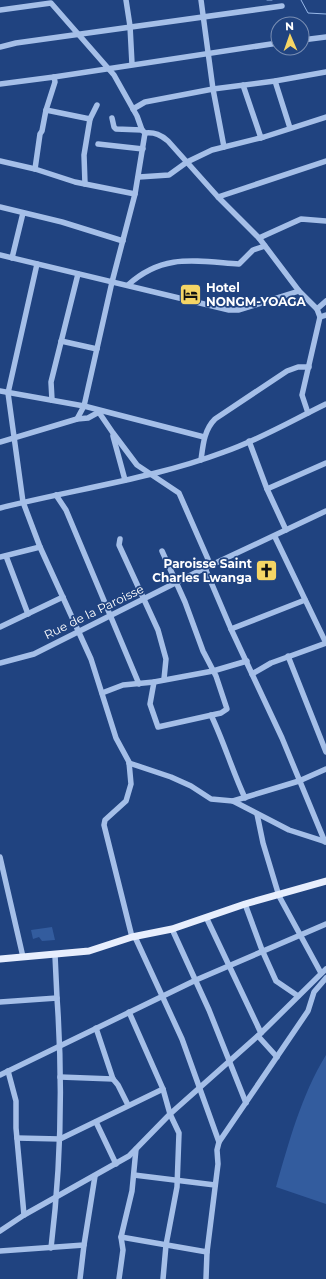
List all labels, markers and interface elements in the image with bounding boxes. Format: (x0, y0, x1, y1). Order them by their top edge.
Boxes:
north arrow (270, 16, 310, 56)
text: N (285, 19, 294, 33)
place label: Hotel NONGM-YOAGA (206, 280, 307, 309)
hotel icon: Hotel NONGM-YOAGA (178, 282, 204, 308)
place label: Paroisse Saint Charles Lwanga (152, 556, 253, 585)
church icon: Paroisse Saint Charles Lwanga (254, 558, 280, 584)
street label: Rue de la Paroisse (42, 581, 146, 642)

